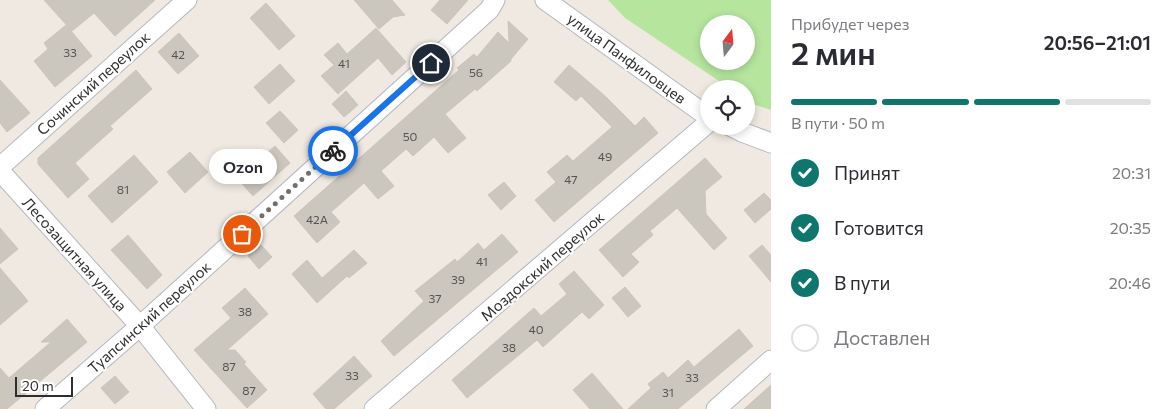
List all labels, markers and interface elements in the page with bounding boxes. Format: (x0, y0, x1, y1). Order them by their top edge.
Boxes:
street label: улица Панфиловцев (564, 9, 690, 107)
text: Прибудет через (791, 14, 910, 33)
north arrow (700, 15, 755, 70)
map controls (700, 15, 755, 135)
street label: Сочинский переулок (33, 28, 153, 138)
text: 20:56–21:01 (1044, 31, 1151, 54)
text: 2 мин (791, 32, 876, 72)
pin (410, 42, 452, 84)
house number: 33 (63, 45, 77, 59)
house number: 42 (171, 47, 185, 61)
icon: home (417, 49, 445, 77)
house number: 41 (338, 56, 350, 70)
house number: 56 (469, 65, 483, 79)
button: locate (700, 80, 755, 135)
text: В пути · 50 m (791, 113, 885, 132)
courier (308, 126, 358, 176)
house number: 50 (403, 129, 418, 143)
icon: bike (319, 137, 347, 165)
callout: Ozon (208, 149, 276, 184)
house number: 49 (598, 149, 612, 163)
text: Ozon (223, 157, 263, 176)
icon: check (791, 159, 819, 187)
text: Принят (834, 161, 900, 184)
text: 20:31 (1112, 163, 1151, 182)
house number: 47 (564, 172, 578, 186)
house number: 81 (117, 182, 129, 196)
street label: Лесозащитная улица (19, 193, 131, 315)
street label: Моздокский переулок (477, 208, 607, 324)
house number: 42А (306, 212, 328, 226)
pin (221, 213, 263, 255)
icon: check (791, 214, 819, 242)
text: Готовится (834, 216, 924, 239)
text: 20:35 (1110, 218, 1151, 237)
icon: bag (228, 220, 256, 248)
house number: 41 (476, 254, 488, 268)
street label: Туапсинский переулок (84, 257, 214, 377)
icon: check (791, 269, 819, 297)
text: В пути (834, 271, 890, 294)
house number: 39 (451, 272, 465, 286)
text: 20:46 (1109, 273, 1151, 292)
house number: 37 (428, 291, 442, 305)
house number: 38 (238, 304, 252, 318)
house number: 40 (528, 322, 544, 336)
text: Доставлен (834, 326, 930, 349)
house number: 38 (502, 340, 516, 354)
house number: 87 (222, 359, 236, 373)
house number: 33 (345, 368, 359, 382)
house number: 33 (685, 370, 699, 384)
scale bar (15, 374, 72, 397)
text: 20 m (22, 377, 54, 394)
house number: 87 (242, 383, 256, 397)
house number: 31 (662, 385, 674, 399)

